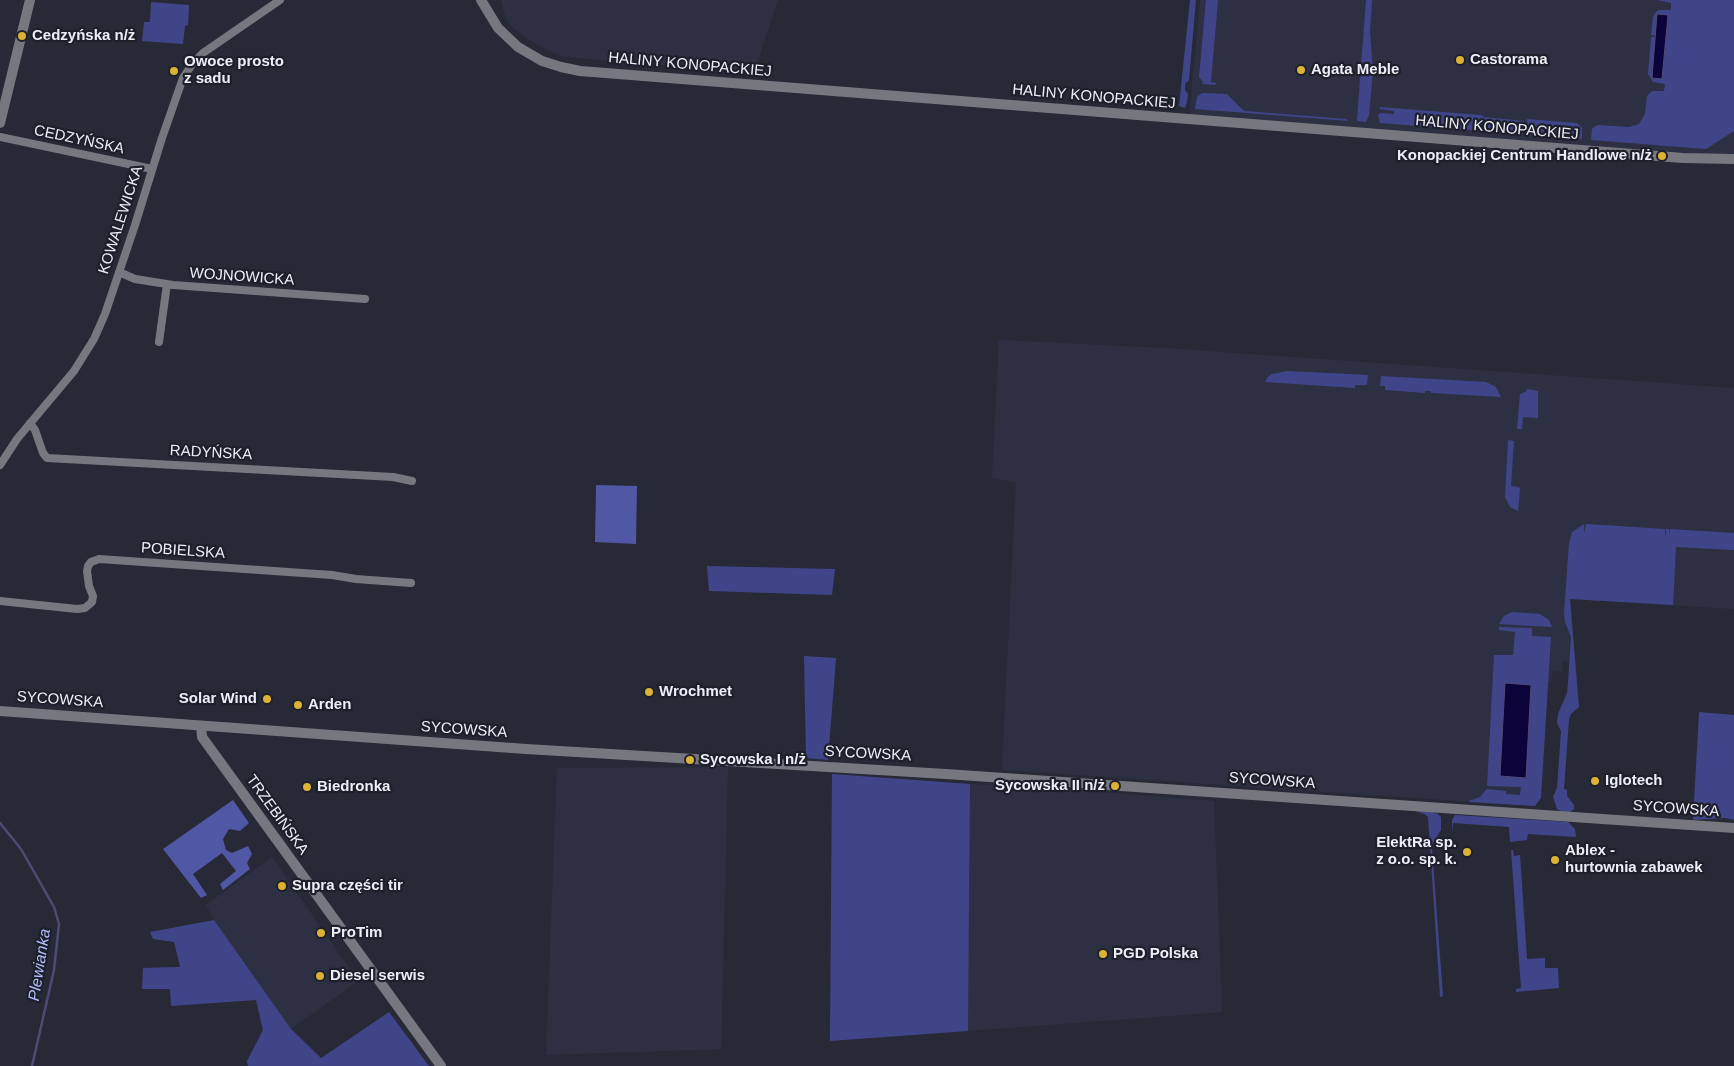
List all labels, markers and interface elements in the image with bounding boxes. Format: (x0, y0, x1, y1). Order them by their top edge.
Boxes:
place label: Cedzyńska n/ż (32, 27, 135, 45)
marker: Cedzyńska n/ż (16, 30, 28, 42)
street label: HALINY KONOPACKIEJ (608, 49, 772, 81)
place label: Castorama (1470, 51, 1548, 69)
place label: Owoce prosto z sadu (184, 53, 284, 88)
marker: Castorama (1454, 54, 1466, 66)
place label: Agata Meble (1311, 61, 1399, 79)
marker: Agata Meble (1295, 64, 1307, 76)
marker: Owoce prosto z sadu (168, 65, 180, 77)
street label: HALINY KONOPACKIEJ (1012, 81, 1176, 113)
street label: HALINY KONOPACKIEJ (1415, 112, 1579, 144)
street label: CEDZYŃSKA (32, 122, 126, 158)
place label: Konopackiej Centrum Handlowe n/ż (1397, 147, 1652, 165)
marker: Konopackiej Centrum Handlowe n/ż (1656, 150, 1668, 162)
street label: KOWALEWICKA (95, 164, 147, 276)
street label: WOJNOWICKA (189, 264, 295, 290)
street label: RADYŃSKA (169, 442, 253, 464)
street label: POBIELSKA (140, 539, 226, 563)
place label: Wrochmet (659, 683, 732, 701)
marker: Wrochmet (643, 686, 655, 698)
street label: SYCOWSKA (16, 688, 104, 712)
place label: Solar Wind (179, 690, 257, 708)
marker: Solar Wind (261, 693, 273, 705)
place label: Arden (308, 696, 351, 714)
marker: Arden (292, 699, 304, 711)
street label: SYCOWSKA (420, 718, 508, 742)
street label: SYCOWSKA (824, 743, 912, 765)
place label: Sycowska I n/ż (700, 751, 806, 769)
marker: Sycowska I n/ż (684, 754, 696, 766)
street label: SYCOWSKA (1228, 769, 1316, 793)
street label: TRZEBIŃSKA (242, 772, 312, 858)
place label: Iglotech (1605, 772, 1663, 790)
marker: Iglotech (1589, 775, 1601, 787)
place label: Sycowska II n/ż (995, 777, 1105, 795)
place label: Biedronka (317, 778, 390, 796)
marker: Sycowska II n/ż (1109, 780, 1121, 792)
marker: Biedronka (301, 781, 313, 793)
street label: SYCOWSKA (1632, 797, 1720, 821)
place label: ElektRa sp. z o.o. sp. k. (1376, 834, 1457, 869)
place label: Ablex - hurtownia zabawek (1565, 842, 1703, 877)
marker: ElektRa sp. z o.o. sp. k. (1461, 846, 1473, 858)
marker: Ablex - hurtownia zabawek (1549, 854, 1561, 866)
place label: Supra części tir (292, 877, 403, 895)
marker: Supra części tir (276, 880, 288, 892)
place label: ProTim (331, 924, 382, 942)
water label: Plewianka (25, 927, 55, 1003)
marker: ProTim (315, 927, 327, 939)
place label: PGD Polska (1113, 945, 1198, 963)
marker: PGD Polska (1097, 948, 1109, 960)
place label: Diesel serwis (330, 967, 425, 985)
marker: Diesel serwis (314, 970, 326, 982)

